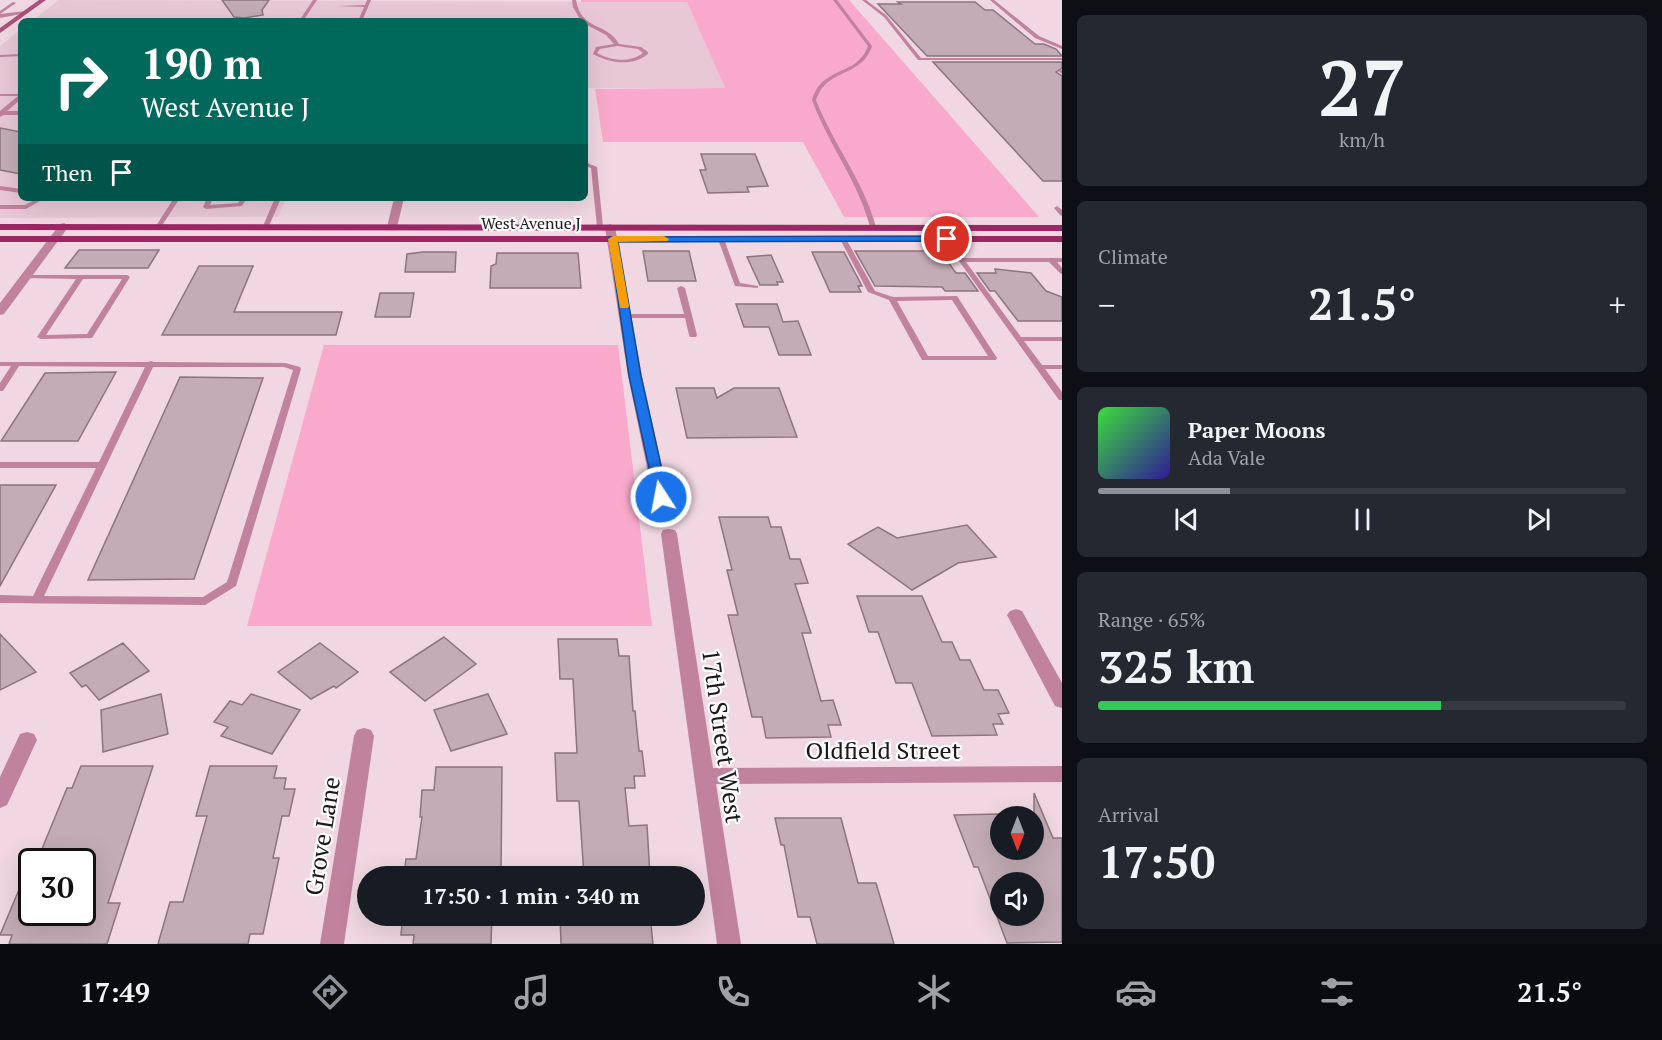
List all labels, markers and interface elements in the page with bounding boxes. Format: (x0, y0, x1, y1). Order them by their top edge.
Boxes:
text: 190 m (141, 35, 262, 91)
text: 27 (1318, 35, 1406, 138)
icon: right (42, 42, 120, 120)
text: West Avenue J (141, 89, 310, 125)
text: km/h (1339, 126, 1385, 153)
icon: arrive (105, 156, 138, 189)
text: Then (42, 158, 93, 187)
street label: West Avenue J (481, 212, 581, 234)
pin (921, 213, 972, 264)
icon: arrive (930, 222, 963, 255)
text: Climate (1098, 243, 1168, 270)
text: 21.5° (1308, 273, 1416, 333)
text: − (1098, 283, 1116, 326)
text: + (1608, 283, 1626, 326)
text: Paper Moons (1188, 415, 1326, 444)
text: Ada Vale (1188, 444, 1265, 471)
position arrow (629, 465, 693, 529)
icon: previous (1170, 503, 1203, 536)
icon: pause (1346, 503, 1379, 536)
icon: next (1522, 503, 1555, 536)
text: Range · 65% (1098, 606, 1205, 633)
text: 325 km (1098, 636, 1254, 696)
street label: 17th Street West (695, 647, 751, 825)
street label: Oldfield Street (805, 734, 961, 766)
street label: Grove Lane (297, 774, 347, 898)
text: Arrival (1098, 801, 1159, 828)
north arrow (990, 806, 1044, 860)
map controls (990, 806, 1044, 926)
text: 17:50 (1098, 831, 1215, 891)
speed limit sign: 30 (18, 848, 96, 926)
button: sound (990, 872, 1044, 926)
text: 17:50 · 1 min · 340 m (422, 881, 640, 910)
icon: directions (309, 971, 351, 1013)
icon: music (511, 971, 553, 1013)
icon: phone (712, 971, 754, 1013)
icon: climate (913, 971, 955, 1013)
icon: car (1115, 971, 1157, 1013)
icon: filters (1316, 971, 1358, 1013)
text: 17:49 (80, 974, 150, 1010)
text: 21.5° (1517, 974, 1582, 1010)

